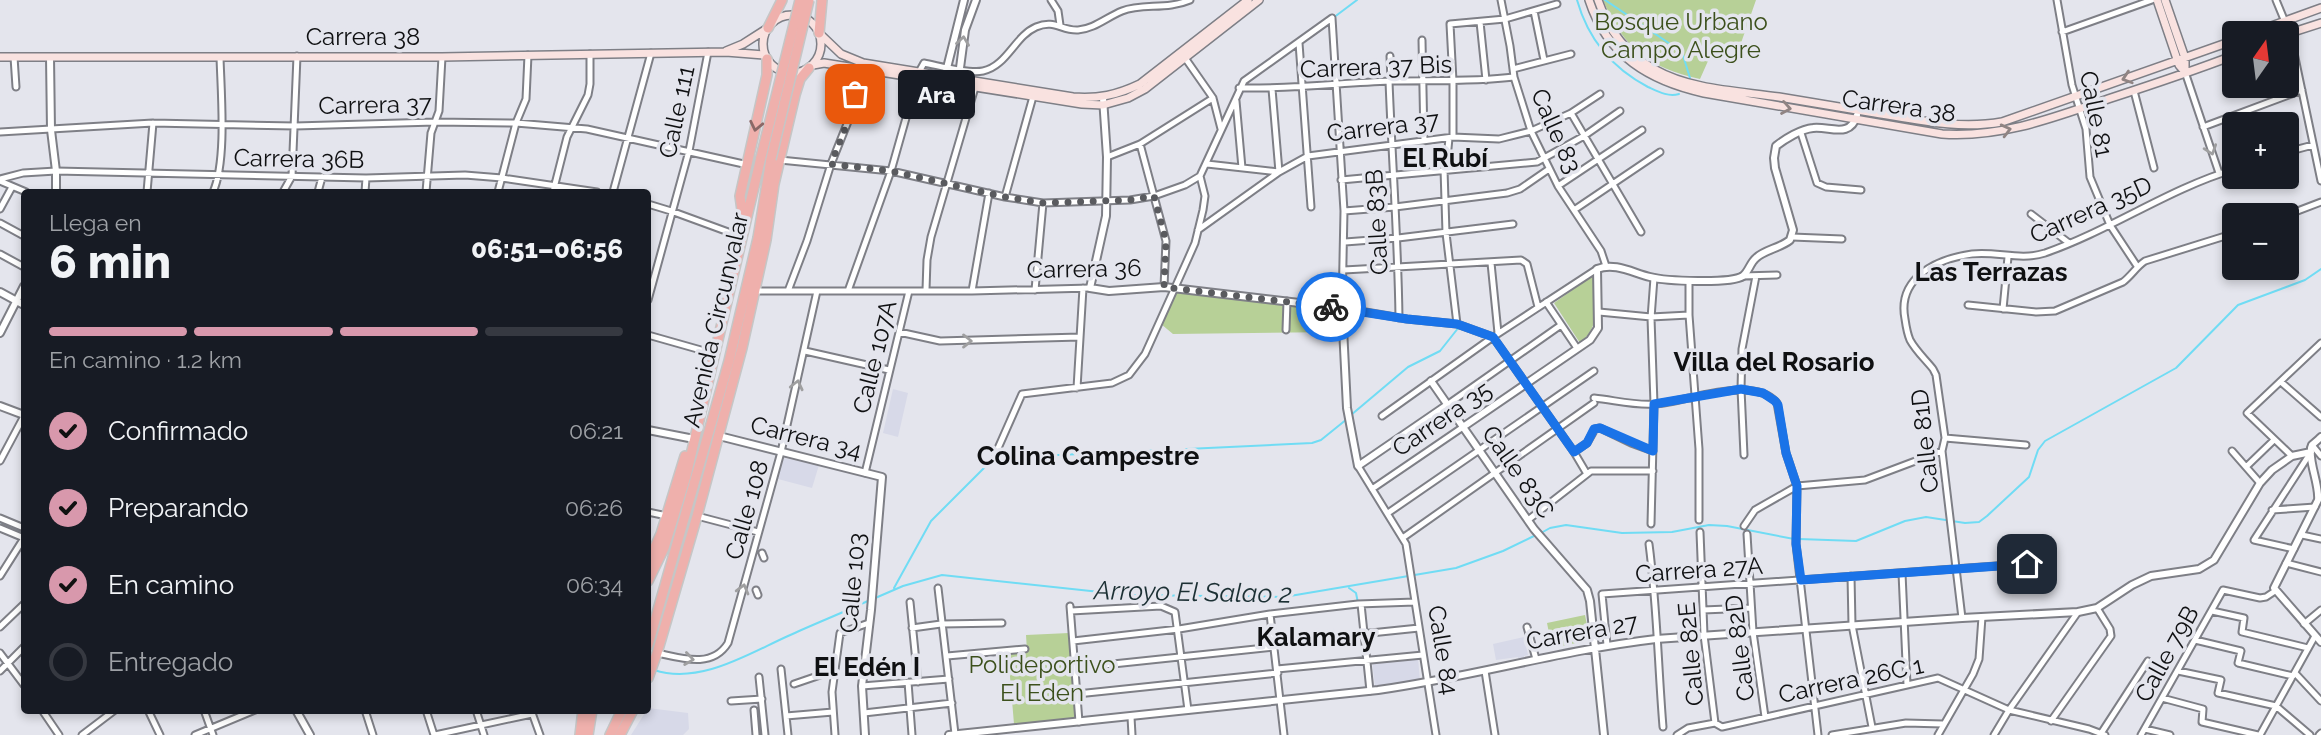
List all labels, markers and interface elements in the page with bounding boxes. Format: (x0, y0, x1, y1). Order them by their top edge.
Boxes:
park label: Bosque Urbano Campo Alegre (1594, 7, 1768, 64)
north arrow (2222, 21, 2300, 98)
map controls (2222, 21, 2299, 280)
street label: Carrera 38 (306, 22, 420, 51)
one-way arrow (956, 35, 971, 47)
street label: Carrera 37 Bis (1299, 49, 1453, 84)
street label: Calle 111 (653, 63, 700, 161)
pin (825, 64, 885, 124)
street label: Calle 81 (2074, 68, 2119, 160)
callout: Ara (897, 70, 974, 119)
one-way arrow (2121, 70, 2133, 84)
icon: bag (836, 75, 874, 113)
text: Ara (918, 81, 956, 108)
street label: Carrera 38 (1840, 83, 1958, 128)
street label: Calle 83 (1525, 84, 1588, 178)
street label: Carrera 37 (318, 89, 432, 120)
one-way arrow (1780, 99, 1792, 114)
street label: Carrera 37 (1325, 105, 1441, 148)
button: + (2222, 112, 2299, 189)
one-way arrow (750, 120, 765, 132)
one-way arrow (2000, 124, 2012, 138)
street label: Carrera 36B (233, 143, 365, 174)
district label: El Rubí (1402, 143, 1488, 173)
one-way arrow (2203, 143, 2217, 156)
street label: Calle 83B (1359, 168, 1394, 276)
street label: Carrera 35D (2025, 170, 2156, 249)
button: − (2222, 203, 2299, 280)
text: Llega en (49, 209, 142, 236)
street label: Avenida Circunvalar (677, 209, 754, 430)
text: 06:51–06:56 (471, 234, 623, 264)
text: 6 min (49, 235, 171, 289)
street label: Carrera 36 (1026, 253, 1142, 284)
district label: Las Terrazas (1914, 257, 2068, 287)
courier (1296, 272, 1366, 342)
icon: bike (1312, 288, 1350, 326)
street label: Calle 107A (846, 297, 903, 416)
one-way arrow (962, 333, 972, 349)
text: En camino · 1.2 km (49, 346, 242, 373)
district label: Villa del Rosario (1674, 347, 1874, 377)
street label: Carrera 35 (1387, 375, 1497, 462)
one-way arrow (789, 379, 803, 391)
street label: Calle 81D (1905, 388, 1944, 495)
street label: Carrera 34 (748, 410, 865, 465)
icon: check (49, 412, 87, 450)
text: Confirmado (108, 416, 248, 446)
text: 06:21 (569, 417, 623, 444)
street label: Calle 83C (1476, 420, 1561, 524)
district label: Colina Campestre (977, 441, 1200, 471)
street label: Calle 108 (719, 457, 775, 563)
icon: check (49, 489, 87, 527)
text: Preparando (108, 493, 248, 523)
text: 06:26 (565, 494, 623, 521)
street label: Calle 103 (834, 532, 871, 634)
pin (1997, 534, 2057, 594)
icon: home (2008, 545, 2046, 583)
street label: Carrera 27A (1634, 551, 1764, 588)
icon: check (49, 566, 87, 604)
text: En camino (108, 570, 234, 600)
text: 06:34 (566, 571, 623, 598)
water label: Arroyo El Salao 2 (1092, 575, 1292, 609)
one-way arrow (734, 583, 749, 595)
street label: Calle 82D (1719, 593, 1760, 703)
street label: Calle 82E (1672, 601, 1709, 707)
street label: Calle 79B (2128, 601, 2205, 707)
street label: Calle 84 (1422, 603, 1465, 697)
street label: Carrera 27 (1524, 607, 1640, 656)
district label: Kalamary (1257, 622, 1375, 652)
text: Entregado (108, 647, 233, 677)
park label: Polideportivo El Eden (968, 650, 1116, 707)
street label: Carrera 26C 1 (1776, 650, 1926, 709)
one-way arrow (683, 651, 695, 666)
district label: El Edén I (814, 652, 920, 682)

